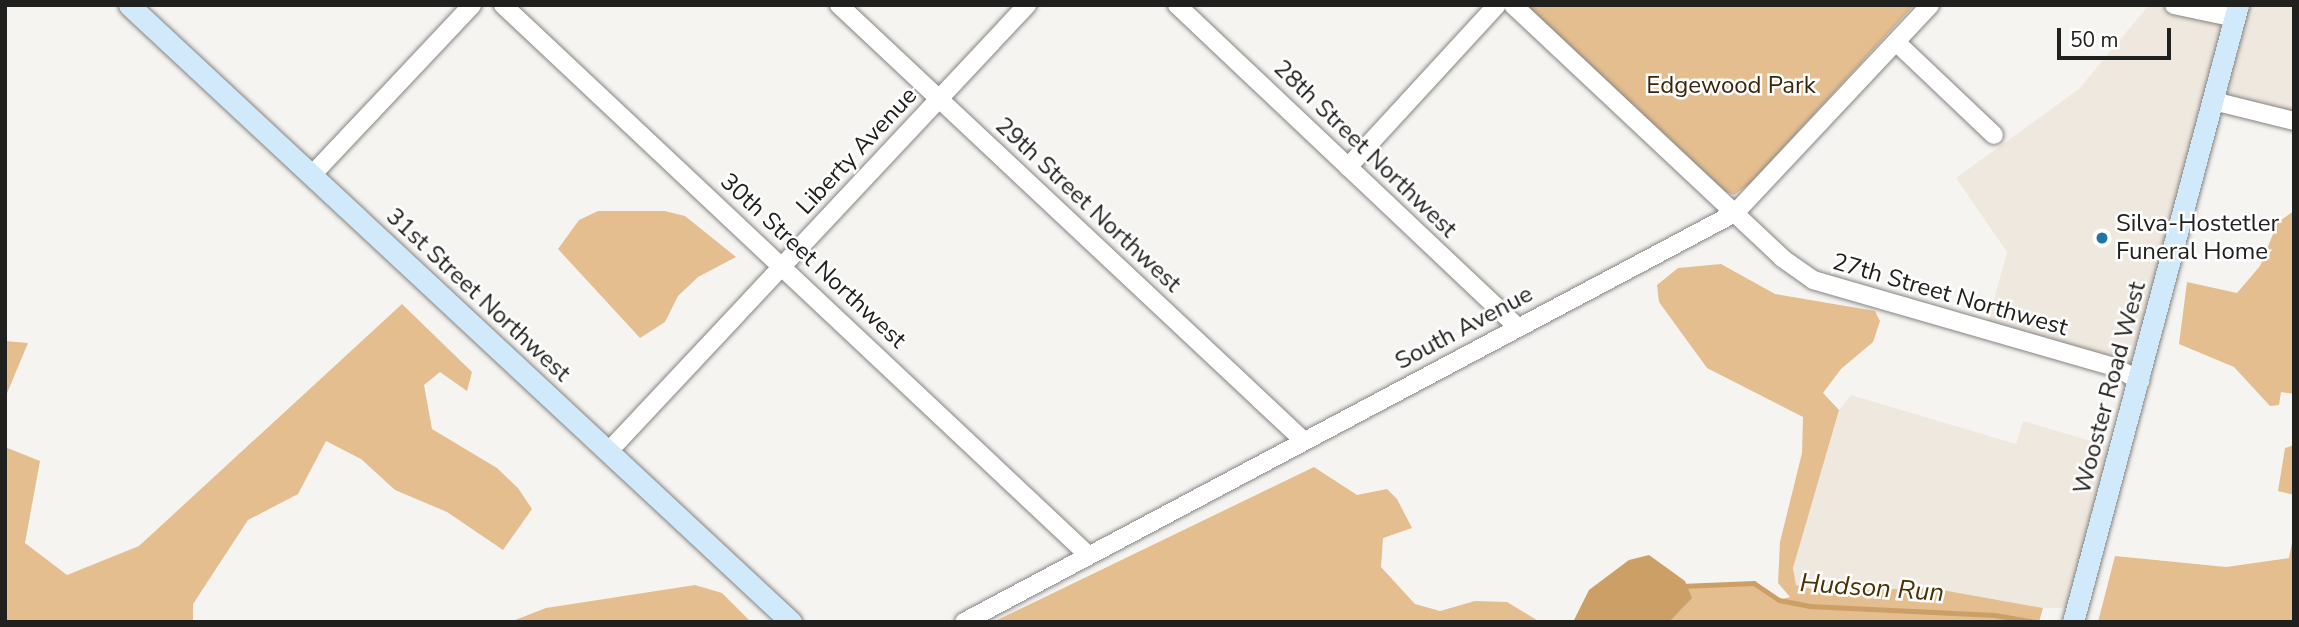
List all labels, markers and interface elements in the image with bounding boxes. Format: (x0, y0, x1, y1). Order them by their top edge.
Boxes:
scale bar (2061, 14, 2175, 58)
text: 50 m (2070, 26, 2119, 54)
street label: 28th Street Northwest (1267, 54, 1463, 244)
park label: Edgewood Park (1646, 72, 1816, 100)
street label: Liberty Avenue (791, 81, 923, 221)
street label: 29th Street Northwest (989, 111, 1187, 299)
street label: 30th Street Northwest (714, 167, 912, 355)
street label: 31st Street Northwest (380, 202, 576, 388)
place label: Silva-Hostetler Funeral Home (2116, 210, 2279, 266)
marker: Silva-Hostetler Funeral Home (2094, 230, 2110, 246)
street label: 27th Street Northwest (1829, 248, 2071, 342)
street label: Wooster Road West (2068, 279, 2152, 497)
street label: South Avenue (1390, 280, 1538, 376)
water label: Hudson Run (1799, 567, 1945, 609)

